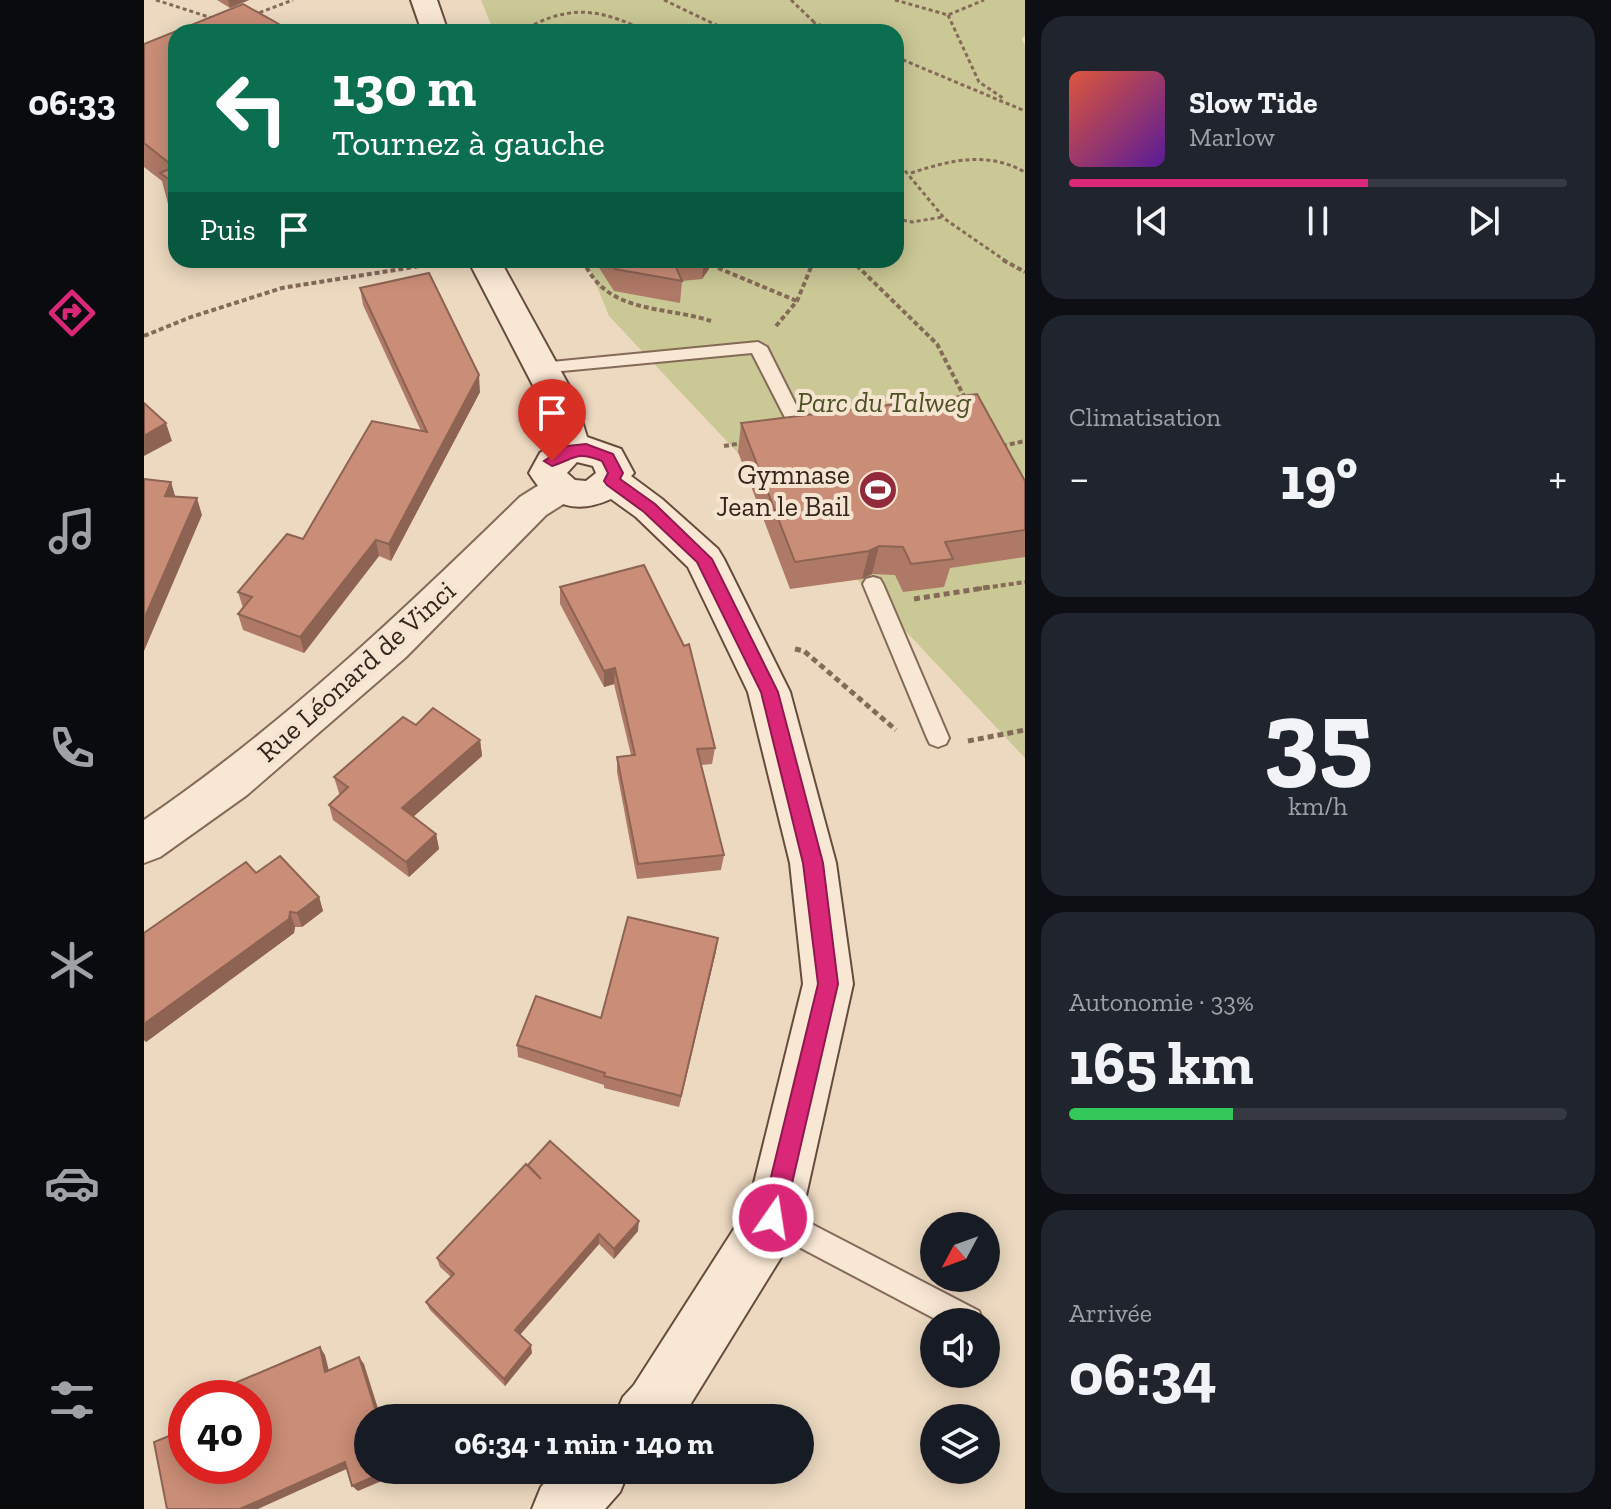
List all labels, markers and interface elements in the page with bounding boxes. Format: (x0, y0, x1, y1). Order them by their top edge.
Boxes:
text: 130 m (332, 53, 476, 120)
icon: left (200, 56, 304, 160)
text: 06:33 (28, 81, 116, 124)
text: Slow Tide (1189, 85, 1317, 121)
text: Tournez à gauche (332, 121, 605, 164)
text: Marlow (1189, 121, 1275, 153)
icon: previous (1130, 199, 1174, 243)
icon: pause (1296, 199, 1340, 243)
icon: next (1462, 199, 1506, 243)
icon: arrive (272, 208, 316, 252)
text: Puis (200, 212, 256, 248)
icon: directions (44, 285, 100, 341)
pin (518, 379, 586, 461)
park label: Parc du Talweg (797, 386, 972, 419)
icon: arrive (530, 391, 574, 435)
text: Climatisation (1069, 401, 1221, 433)
text: 19° (1280, 442, 1358, 514)
text: − (1069, 451, 1090, 504)
text: + (1548, 451, 1567, 504)
place label: Gymnase Jean le Bail (716, 458, 850, 523)
sports icon: Gymnase Jean le Bail (857, 469, 899, 511)
icon: music (44, 503, 100, 559)
street label: Rue Léonard de Vinci (251, 574, 462, 769)
text: 35 (1263, 675, 1373, 800)
icon: phone (44, 720, 100, 776)
text: km/h (1288, 790, 1348, 822)
icon: climate (44, 937, 100, 993)
text: Autonomie · 33% (1069, 986, 1254, 1018)
text: 165 km (1069, 1027, 1254, 1099)
icon: car (44, 1155, 100, 1211)
position arrow (731, 1176, 815, 1260)
north arrow (920, 1212, 1000, 1292)
map controls (920, 1212, 1000, 1484)
text: Arrivée (1069, 1297, 1152, 1329)
button: sound (920, 1308, 1000, 1388)
text: 06:34 (1069, 1338, 1217, 1410)
icon: filters (44, 1372, 100, 1428)
speed limit sign: 40 (168, 1380, 272, 1484)
button: layers (920, 1404, 1000, 1484)
text: 06:34 · 1 min · 140 m (454, 1426, 714, 1462)

